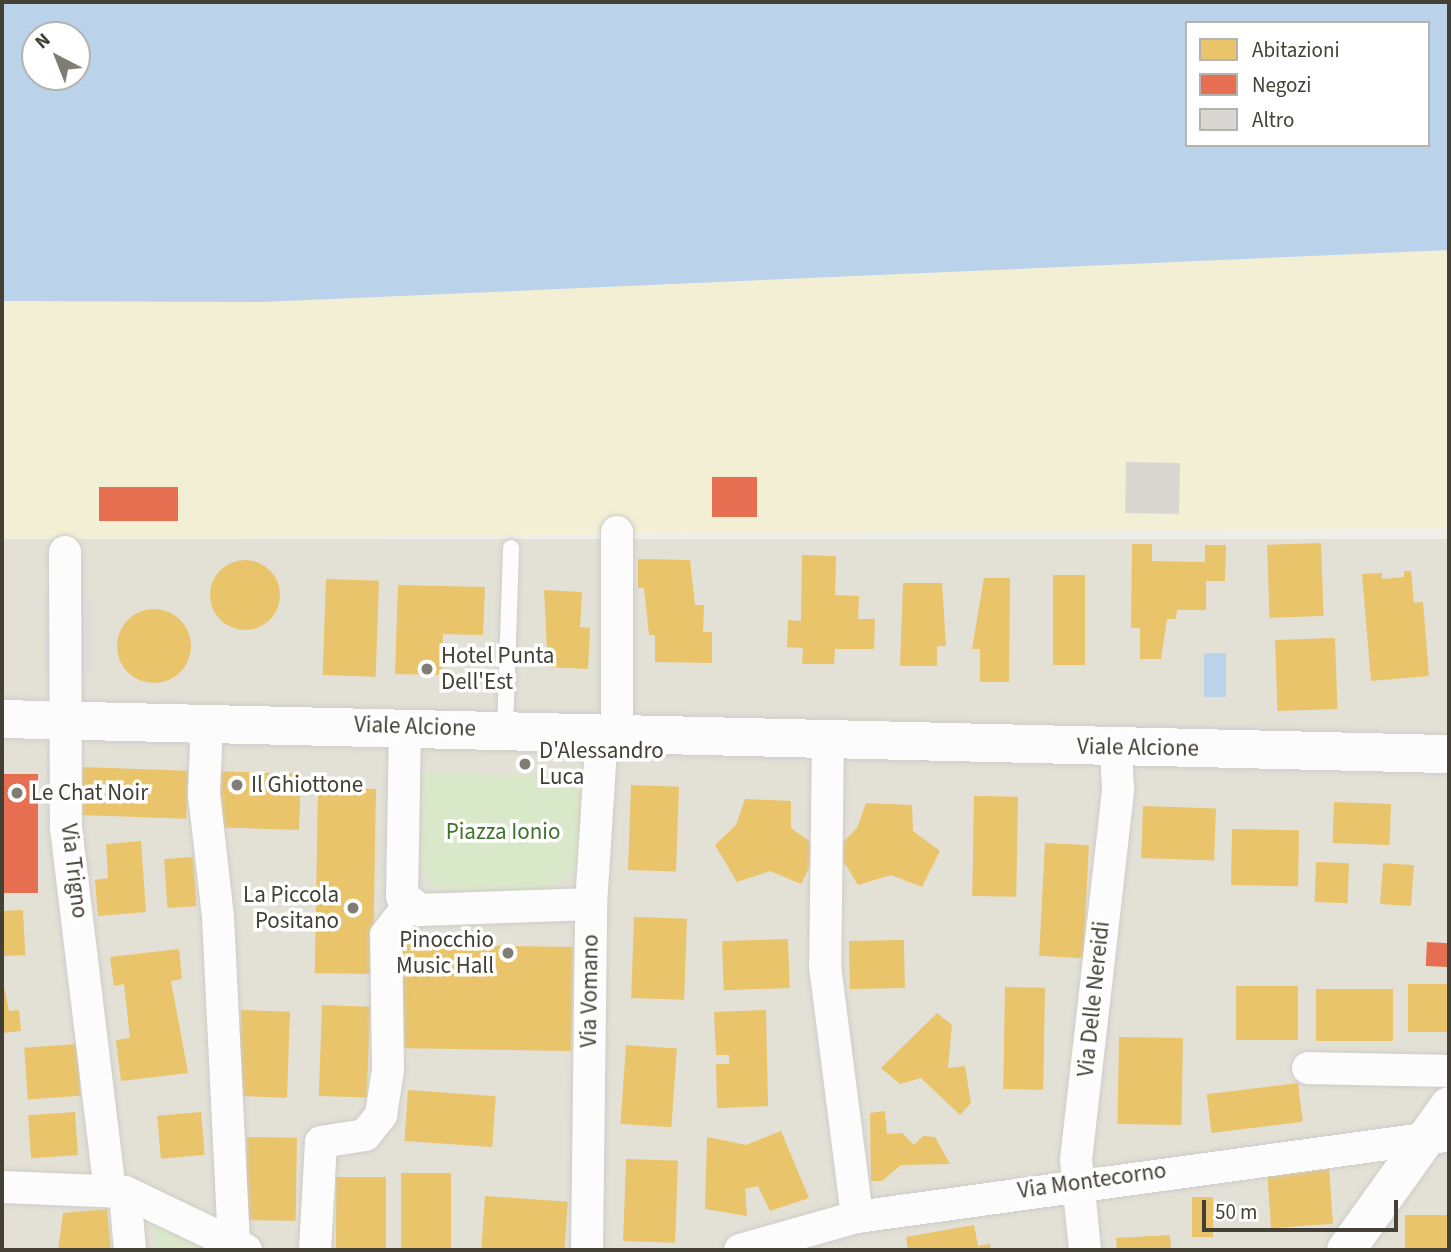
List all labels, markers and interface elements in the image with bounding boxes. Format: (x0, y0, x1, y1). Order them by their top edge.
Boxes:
north arrow (21, 21, 91, 91)
legend (1185, 21, 1430, 147)
text: N (29, 27, 57, 56)
text: Abitazioni (1252, 35, 1340, 65)
text: Negozi (1252, 70, 1311, 100)
text: Altro (1252, 105, 1294, 135)
place label: Hotel Punta Dell'Est (441, 642, 554, 696)
marker: Hotel Punta Dell'Est (419, 661, 435, 677)
street label: Viale Alcione (354, 711, 476, 743)
street label: Viale Alcione (1077, 733, 1199, 763)
place label: D'Alessandro Luca (539, 737, 664, 791)
marker: D'Alessandro Luca (517, 756, 533, 772)
place label: Il Ghiottone (251, 771, 363, 799)
marker: Il Ghiottone (229, 777, 245, 793)
place label: Le Chat Noir (31, 779, 148, 807)
marker: Le Chat Noir (9, 785, 25, 801)
park label: Piazza Ionio (446, 818, 560, 846)
street label: Via Trigno (54, 822, 94, 920)
place label: La Piccola Positano (243, 881, 339, 935)
marker: La Piccola Positano (345, 900, 361, 916)
street label: Via Delle Nereidi (1072, 920, 1116, 1078)
place label: Pinocchio Music Hall (396, 926, 494, 980)
street label: Via Vomano (575, 934, 605, 1048)
marker: Pinocchio Music Hall (500, 945, 516, 961)
street label: Via Montecorno (1016, 1157, 1168, 1205)
scale bar (1206, 1186, 1402, 1230)
text: 50 m (1215, 1197, 1257, 1227)

